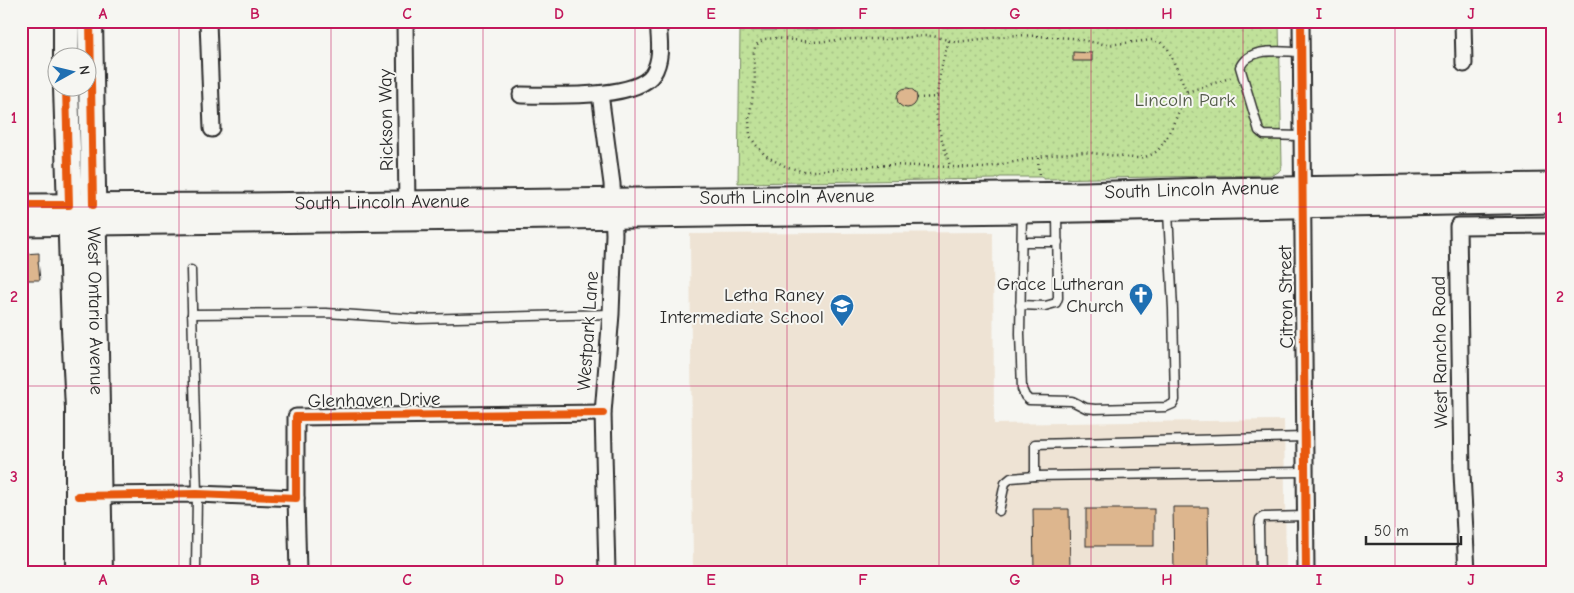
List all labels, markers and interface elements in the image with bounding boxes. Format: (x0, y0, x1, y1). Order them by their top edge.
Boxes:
text: A (99, 5, 108, 23)
text: B (250, 5, 260, 23)
text: C (402, 5, 412, 23)
text: D (554, 5, 564, 23)
text: E (706, 5, 716, 23)
text: F (858, 5, 868, 23)
text: G (1009, 5, 1021, 23)
text: H (1161, 5, 1173, 23)
text: I (1316, 5, 1322, 23)
text: J (1467, 5, 1475, 23)
north arrow (48, 48, 98, 98)
text: N (75, 65, 93, 76)
street label: Rickson Way (374, 68, 398, 171)
park label: Lincoln Park (1135, 89, 1236, 111)
text: 1 (11, 109, 17, 127)
text: 1 (1557, 109, 1563, 127)
street label: South Lincoln Avenue (1104, 177, 1279, 203)
street label: South Lincoln Avenue (699, 185, 874, 209)
street label: South Lincoln Avenue (294, 190, 470, 214)
street label: West Ontario Avenue (83, 227, 108, 395)
street label: Citron Street (1274, 245, 1298, 349)
street label: Westpark Lane (573, 270, 603, 392)
place label: Grace Lutheran Church (997, 273, 1124, 317)
street label: West Rancho Road (1428, 276, 1452, 428)
church icon: Grace Lutheran Church (1128, 282, 1154, 316)
place label: Letha Raney Intermediate School (660, 284, 824, 328)
text: 2 (10, 288, 18, 306)
text: 2 (1556, 288, 1564, 306)
school or university icon: Letha Raney Intermediate School (829, 293, 855, 327)
street label: Glenhaven Drive (308, 388, 440, 412)
text: 3 (10, 468, 18, 486)
text: 3 (1556, 468, 1564, 486)
scale bar (1366, 513, 1462, 545)
text: 50 m (1374, 522, 1409, 540)
text: A (99, 571, 108, 589)
text: B (250, 571, 260, 589)
text: C (402, 571, 412, 589)
text: D (554, 571, 564, 589)
text: E (706, 571, 716, 589)
text: F (858, 571, 868, 589)
text: G (1009, 571, 1021, 589)
text: H (1161, 571, 1173, 589)
text: I (1316, 571, 1322, 589)
text: J (1467, 571, 1475, 589)

